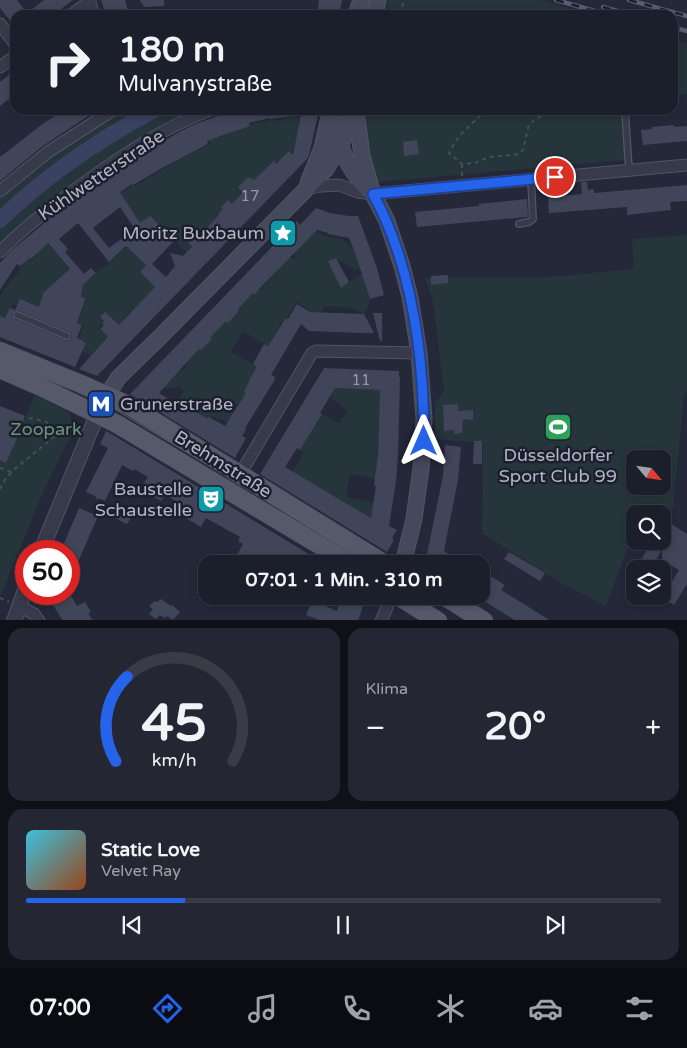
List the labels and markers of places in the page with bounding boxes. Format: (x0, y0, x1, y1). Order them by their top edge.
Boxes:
pin (534, 156, 576, 198)
place icon: Moritz Buxbaum (268, 218, 298, 248)
place label: Moritz Buxbaum (122, 222, 264, 244)
metro station icon: Grunerstraße (86, 389, 116, 419)
place label: Grunerstraße (120, 393, 233, 415)
sports icon: Düsseldorfer Sport Club 99 (543, 412, 573, 442)
place label: Düsseldorfer Sport Club 99 (499, 444, 617, 487)
place label: Baustelle Schaustelle (95, 478, 192, 521)
theatre icon: Baustelle Schaustelle (196, 484, 226, 514)

